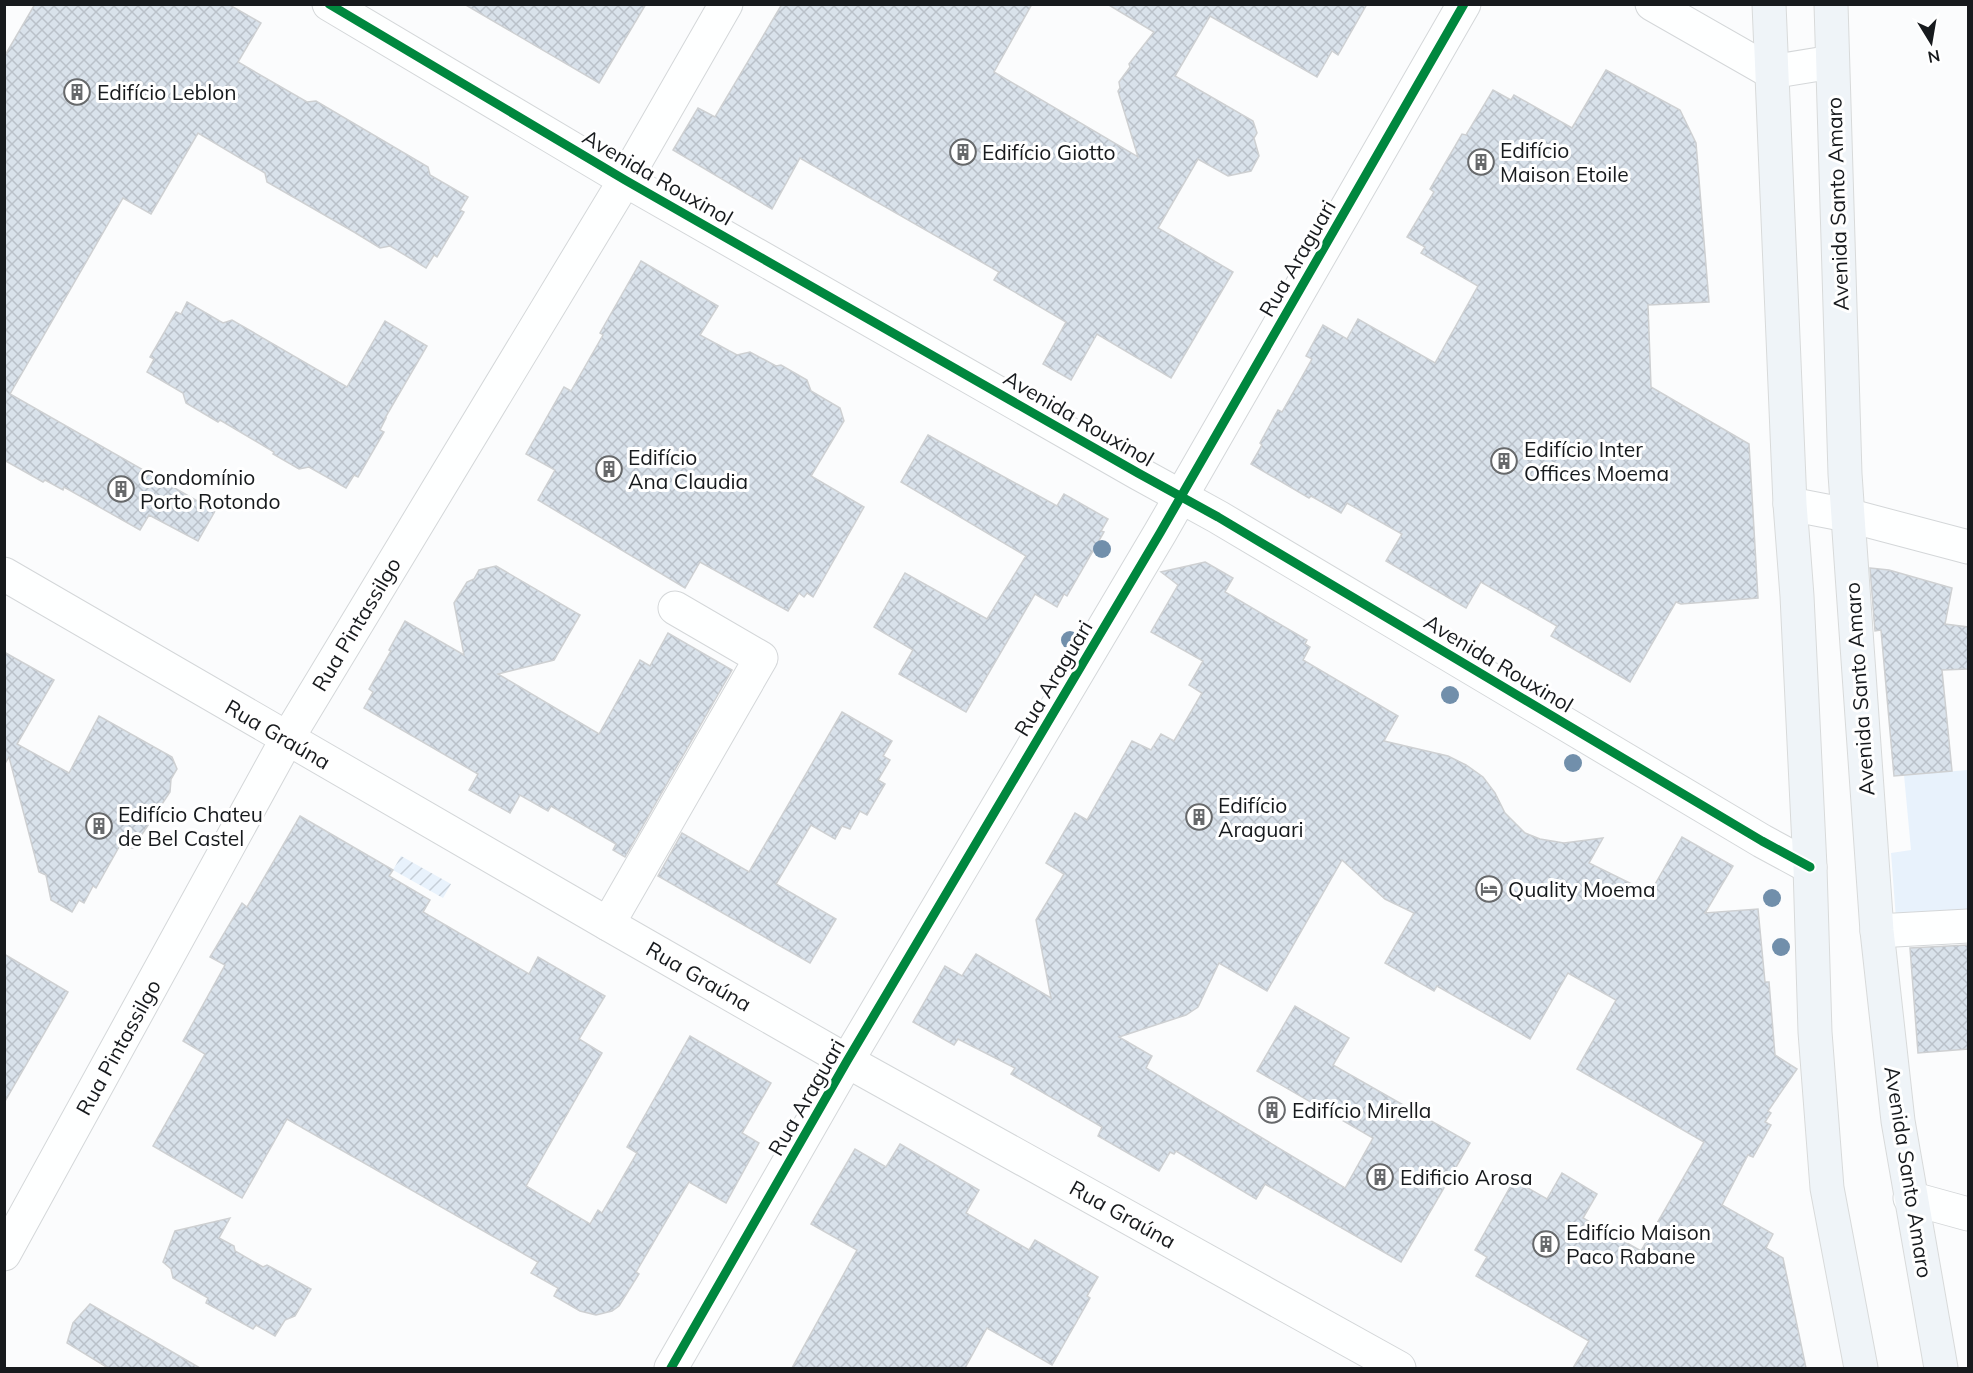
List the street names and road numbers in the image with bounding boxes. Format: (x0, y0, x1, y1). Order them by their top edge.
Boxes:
street label: Avenida Santo Amaro (1820, 97, 1854, 311)
street label: Avenida Rouxinol (578, 123, 738, 231)
street label: Rua Araguari (1253, 195, 1341, 321)
street label: Avenida Rouxinol (999, 364, 1159, 472)
street label: Rua Pintassilgo (306, 553, 406, 695)
street label: Avenida Santo Amaro (1839, 581, 1879, 797)
street label: Avenida Rouxinol (1420, 608, 1578, 718)
street label: Rua Araguari (1008, 615, 1098, 741)
street label: Rua Graúna (221, 693, 335, 775)
street label: Rua Graúna (642, 935, 756, 1017)
street label: Rua Pintassilgo (70, 975, 166, 1119)
street label: Rua Araguari (762, 1034, 850, 1160)
street label: Avenida Santo Amaro (1879, 1064, 1939, 1280)
street label: Rua Graúna (1065, 1174, 1181, 1254)

